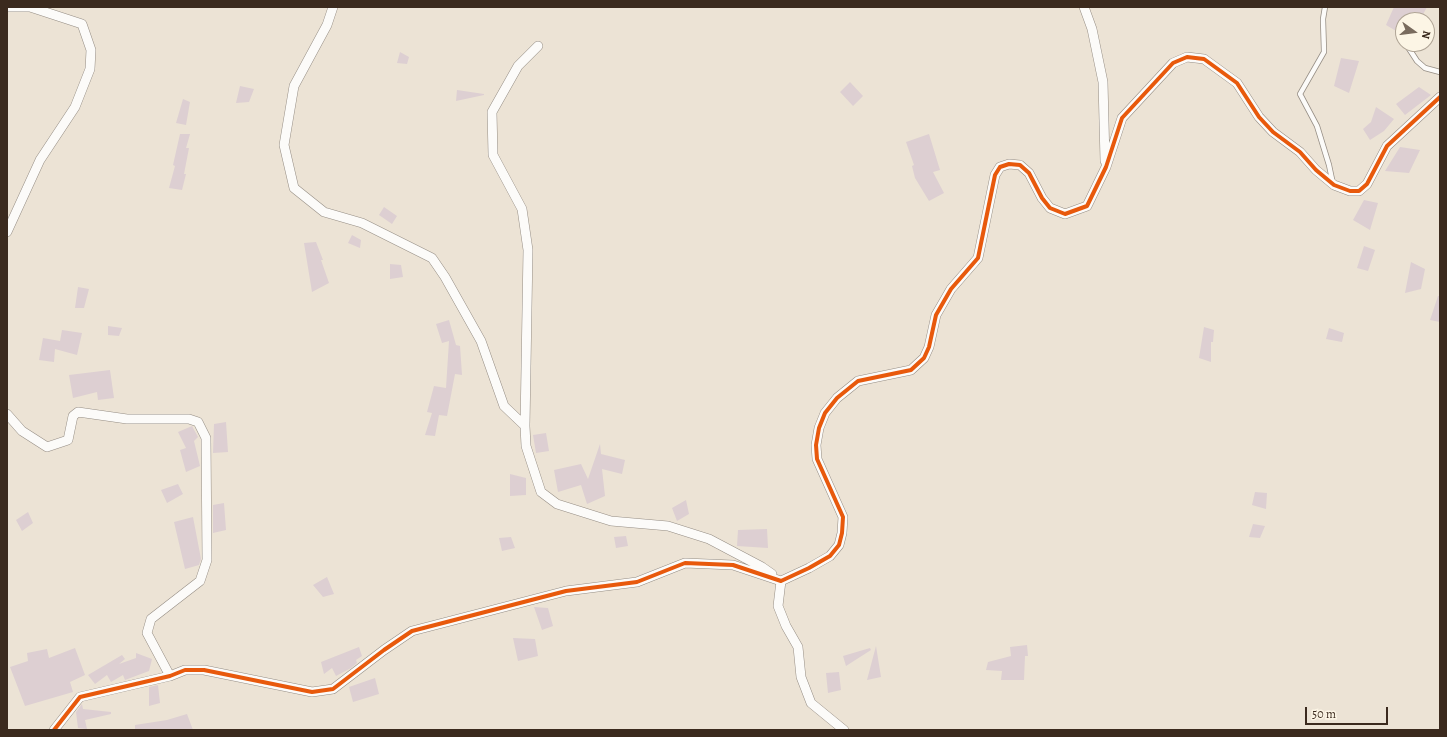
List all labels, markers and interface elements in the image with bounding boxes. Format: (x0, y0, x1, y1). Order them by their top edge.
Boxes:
north arrow (1395, 12, 1435, 52)
text: N (1418, 29, 1434, 40)
scale bar (1307, 699, 1390, 725)
text: 50 m (1312, 706, 1336, 722)

